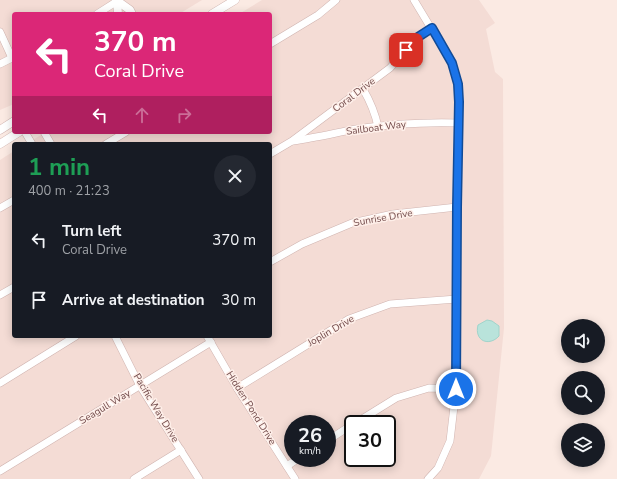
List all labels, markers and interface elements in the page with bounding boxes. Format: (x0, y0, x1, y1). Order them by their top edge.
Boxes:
text: 370 m (94, 23, 177, 61)
icon: left (28, 28, 80, 80)
pin (389, 33, 423, 67)
icon: arrive (395, 39, 417, 61)
text: Coral Drive (94, 59, 184, 83)
street label: Coral Drive (330, 74, 378, 116)
icon: left (89, 104, 111, 126)
icon: ahead (131, 104, 153, 126)
icon: right (173, 104, 195, 126)
street label: Sailboat Way (345, 117, 408, 139)
text: 1 min (28, 151, 90, 183)
button: close (214, 155, 256, 197)
text: 400 m · 21:23 (28, 182, 110, 200)
street label: Sunrise Drive (352, 206, 414, 230)
text: Turn left (62, 221, 121, 241)
icon: left (28, 229, 50, 251)
text: 370 m (212, 230, 256, 250)
text: Coral Drive (62, 241, 127, 259)
icon: arrive (28, 289, 50, 311)
text: Arrive at destination (62, 290, 205, 310)
text: 30 m (221, 290, 256, 310)
street label: Joplin Drive (304, 312, 357, 351)
map controls (561, 319, 605, 467)
button: sound (561, 319, 605, 363)
street label: Hidden Pond Drive (223, 368, 279, 448)
position arrow (435, 368, 477, 410)
street label: Pacific Way Drive (130, 371, 182, 445)
button: search (561, 371, 605, 415)
street label: Seagull Way (77, 386, 134, 428)
speed limit sign: 30 (344, 415, 396, 467)
text: 26 (298, 422, 322, 449)
button: layers (561, 423, 605, 467)
text: km/h (299, 444, 321, 458)

